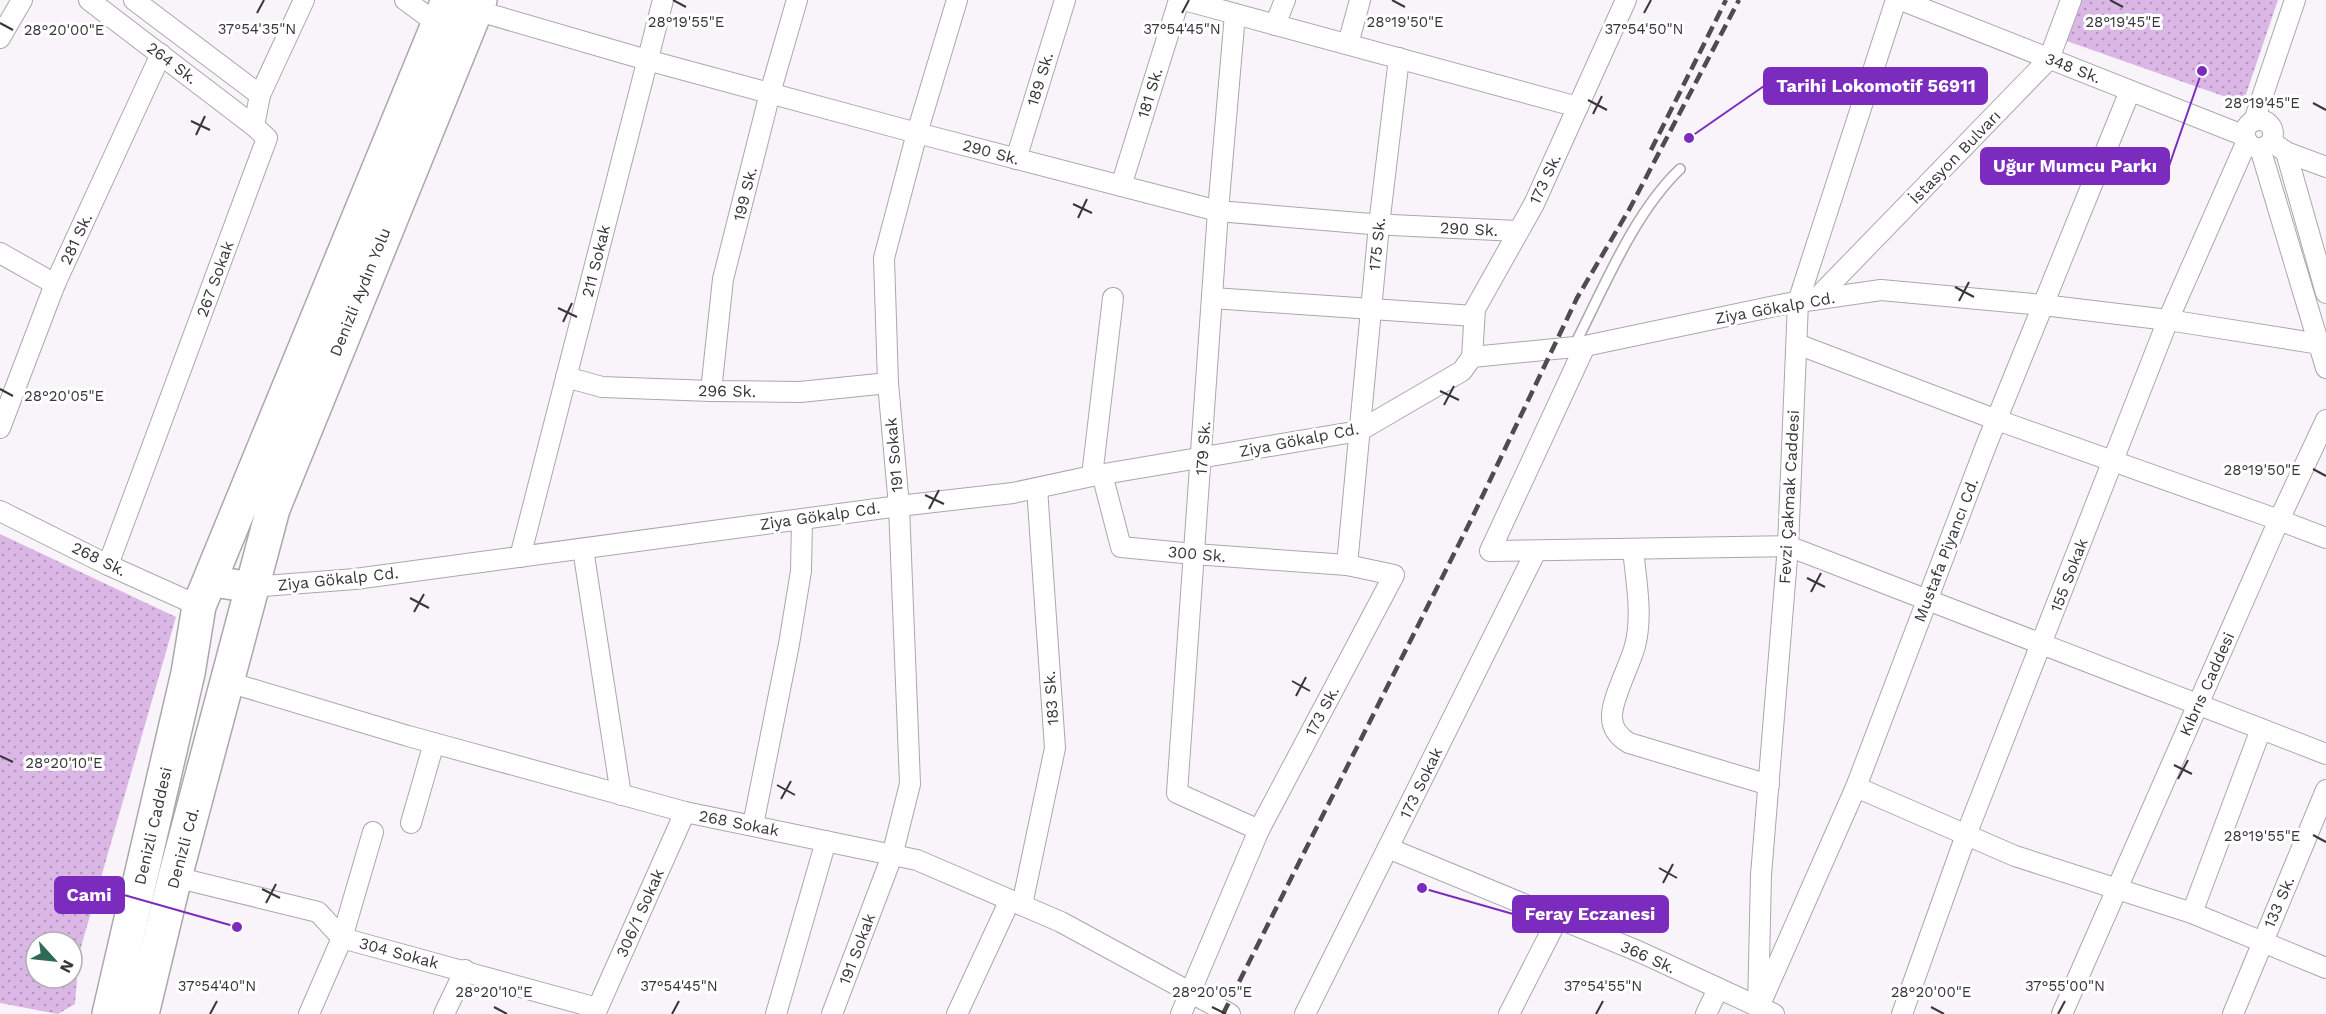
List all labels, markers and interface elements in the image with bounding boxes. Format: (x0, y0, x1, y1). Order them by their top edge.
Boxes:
text: 28°19'55"E (648, 13, 724, 31)
text: 28°19'50"E (1366, 13, 1444, 31)
text: 28°19'45"E (2085, 13, 2161, 31)
text: 37°54'35"N (218, 20, 296, 38)
text: 37°54'45"N (1143, 20, 1221, 38)
text: 37°54'50"N (1604, 20, 1684, 38)
text: 28°20'00"E (24, 21, 104, 39)
street label: 264 Sk. (143, 38, 201, 88)
street label: 348 Sk. (2043, 49, 2103, 87)
street label: 189 Sk. (1023, 50, 1057, 108)
street label: 181 Sk. (1133, 66, 1167, 120)
callout: Tarihi Lokomotif 56911 (1764, 68, 1987, 104)
text: Tarihi Lokomotif 56911 (1776, 75, 1976, 96)
text: 28°19'45"E (2224, 94, 2300, 112)
street label: İstasyon Bulvarı (1906, 106, 2004, 208)
street label: 290 Sk. (960, 135, 1022, 169)
callout: Uğur Mumcu Parkı (1981, 148, 2169, 184)
street label: 173 Sk. (1525, 151, 1565, 207)
text: Uğur Mumcu Parkı (1993, 155, 2157, 176)
street label: 199 Sk. (729, 165, 761, 223)
street label: 281 Sk. (56, 210, 96, 268)
street label: 175 Sk. (1365, 216, 1389, 272)
street label: 290 Sk. (1439, 218, 1499, 240)
street label: 211 Sokak (578, 223, 614, 299)
street label: Denizli Aydın Yolu (326, 225, 394, 359)
street label: 267 Sokak (192, 238, 238, 320)
street label: Ziya Gökalp Cd. (1714, 288, 1836, 328)
street label: 296 Sk. (698, 381, 756, 401)
text: 28°20'05"E (24, 387, 104, 405)
street label: Fevzi Çakmak Caddesi (1775, 410, 1803, 584)
street label: 191 Sokak (881, 417, 907, 493)
street label: Ziya Gökalp Cd. (1238, 419, 1360, 461)
street label: 179 Sk. (1192, 420, 1214, 476)
text: 28°19'50"E (2223, 461, 2301, 479)
street label: Mustafa Piyancı Cd. (1910, 475, 1982, 625)
street label: Ziya Gökalp Cd. (759, 498, 881, 534)
street label: 155 Sokak (2046, 536, 2092, 614)
street label: 268 Sk. (69, 538, 129, 580)
street label: 300 Sk. (1167, 542, 1227, 566)
street label: Ziya Gökalp Cd. (277, 563, 399, 595)
street label: Kıbrıs Caddesi (2176, 629, 2238, 739)
street label: 183 Sk. (1040, 670, 1062, 726)
street label: 173 Sk. (1301, 683, 1343, 739)
street label: 173 Sokak (1396, 744, 1446, 822)
text: 28°20'10"E (25, 754, 103, 772)
street label: Denizli Caddesi (130, 765, 176, 887)
street label: Denizli Cd. (163, 805, 203, 891)
street label: 268 Sokak (697, 806, 781, 840)
text: 28°19'55"E (2224, 827, 2300, 845)
street label: 306/1 Sokak (612, 866, 668, 960)
street label: 133 Sk. (2260, 873, 2298, 931)
callout: Cami (55, 877, 124, 913)
text: Cami (67, 884, 111, 905)
callout: Feray Eczanesi (1513, 896, 1668, 932)
text: Feray Eczanesi (1525, 903, 1655, 924)
street label: 191 Sokak (835, 911, 879, 987)
north arrow (24, 930, 84, 990)
street label: 304 Sokak (357, 933, 441, 973)
street label: 366 Sk. (1618, 937, 1678, 977)
text: N (56, 957, 78, 976)
text: 37°54'40"N (178, 977, 256, 995)
text: 37°54'45"N (640, 977, 718, 995)
text: 37°54'55"N (1564, 977, 1642, 995)
text: 37°55'00"N (2025, 977, 2105, 995)
text: 28°20'10"E (455, 983, 533, 1001)
text: 28°20'05"E (1172, 983, 1252, 1001)
text: 28°20'00"E (1891, 983, 1971, 1001)

